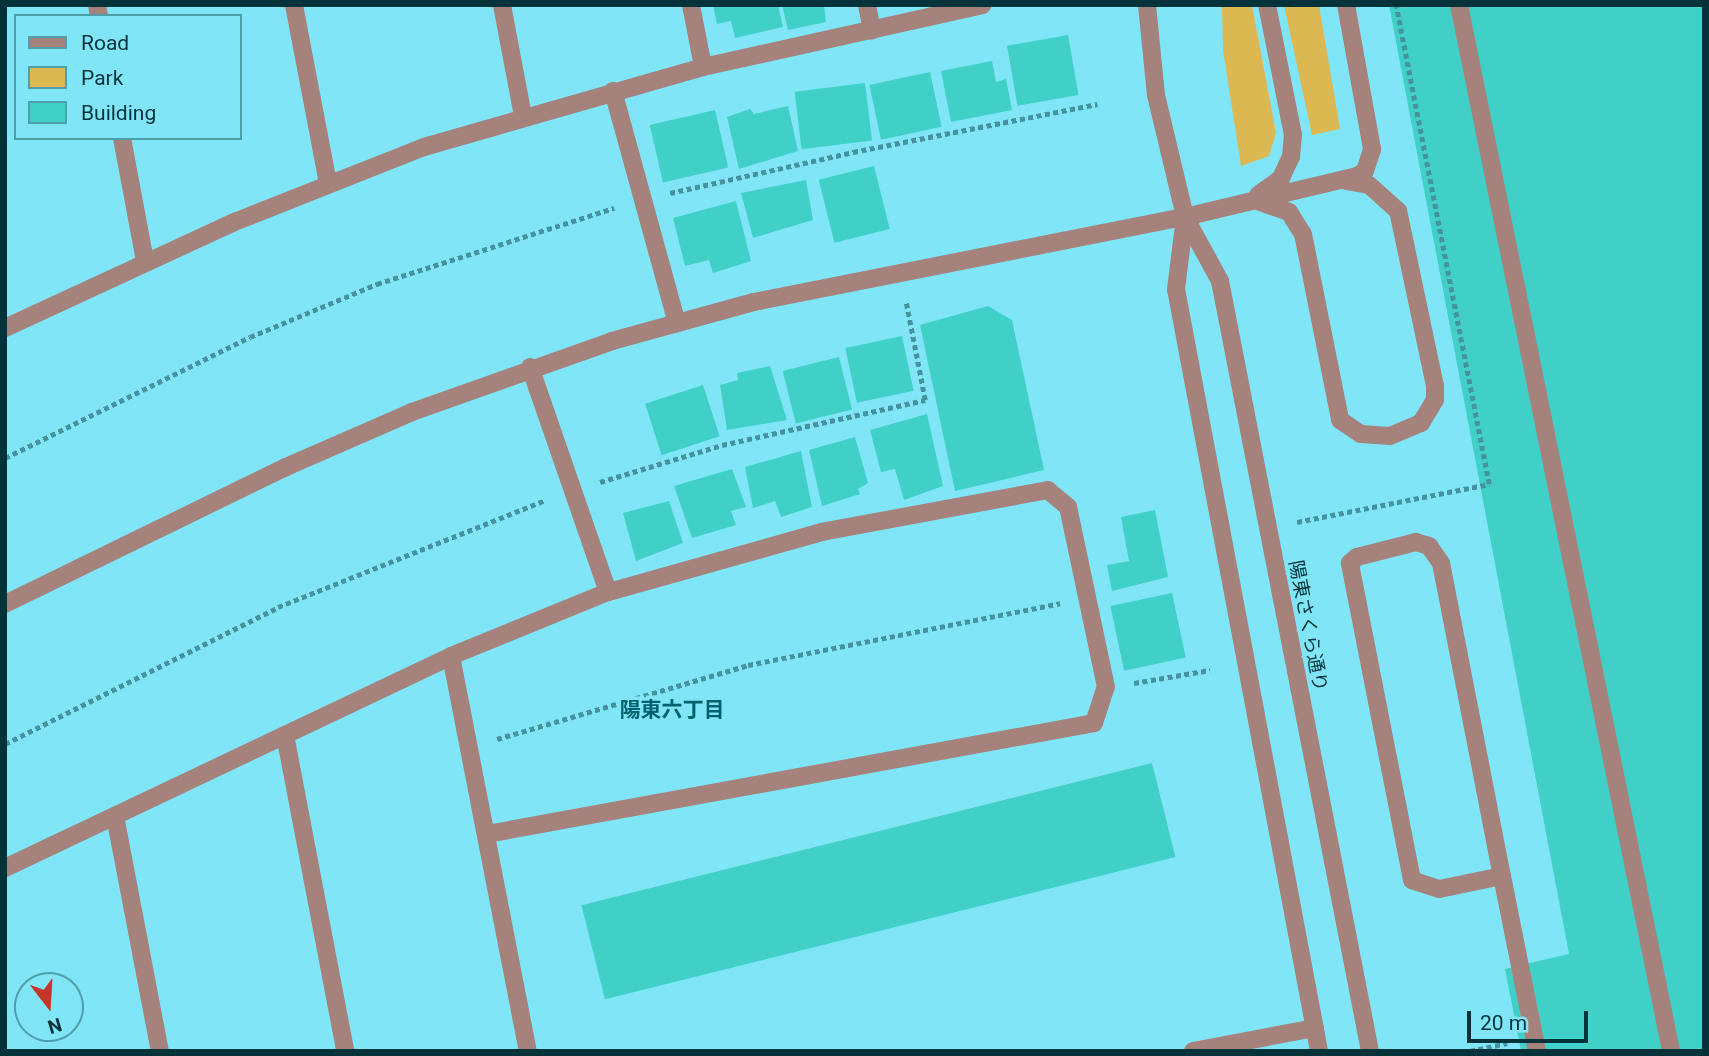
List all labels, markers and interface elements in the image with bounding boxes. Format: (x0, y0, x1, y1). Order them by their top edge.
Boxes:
legend (14, 14, 242, 140)
text: Road (81, 31, 129, 55)
text: Park (81, 66, 123, 90)
text: Building (81, 101, 156, 125)
street label: 陽東さくら通り (1284, 559, 1332, 693)
district label: 陽東六丁目 (620, 697, 724, 723)
north arrow (14, 972, 84, 1042)
scale bar (1471, 996, 1592, 1040)
text: 20 m (1480, 1011, 1527, 1035)
text: N (45, 1013, 64, 1039)

